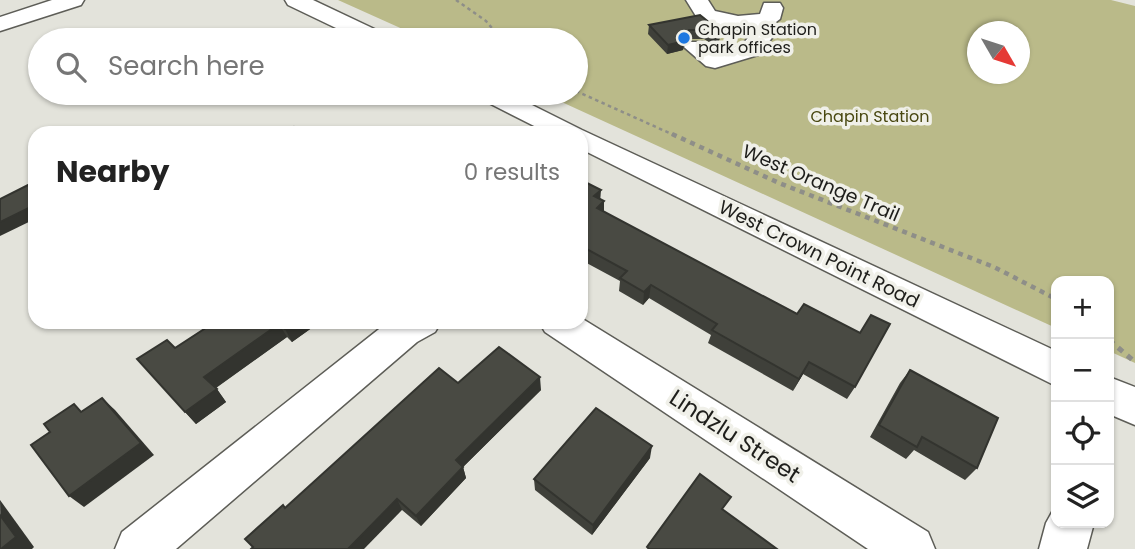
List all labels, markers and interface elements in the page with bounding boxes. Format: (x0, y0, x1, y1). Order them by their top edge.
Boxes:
place label: Chapin Station park offices (698, 18, 817, 59)
north arrow (967, 21, 1030, 84)
search box (28, 28, 588, 105)
marker: Chapin Station park offices (676, 30, 692, 46)
icon: search (52, 48, 90, 86)
text: Search here (108, 48, 265, 84)
park label: Chapin Station (811, 105, 929, 128)
street label: West Orange Trail (738, 138, 904, 228)
text: Nearby (56, 150, 170, 193)
text: 0 results (464, 156, 560, 188)
street label: West Crown Point Road (714, 194, 924, 314)
map controls (1051, 276, 1114, 528)
button: + (1051, 276, 1114, 339)
button: − (1051, 339, 1114, 402)
street label: Lindzlu Street (663, 382, 807, 490)
button: locate (1051, 402, 1114, 465)
button: layers (1051, 465, 1114, 528)

